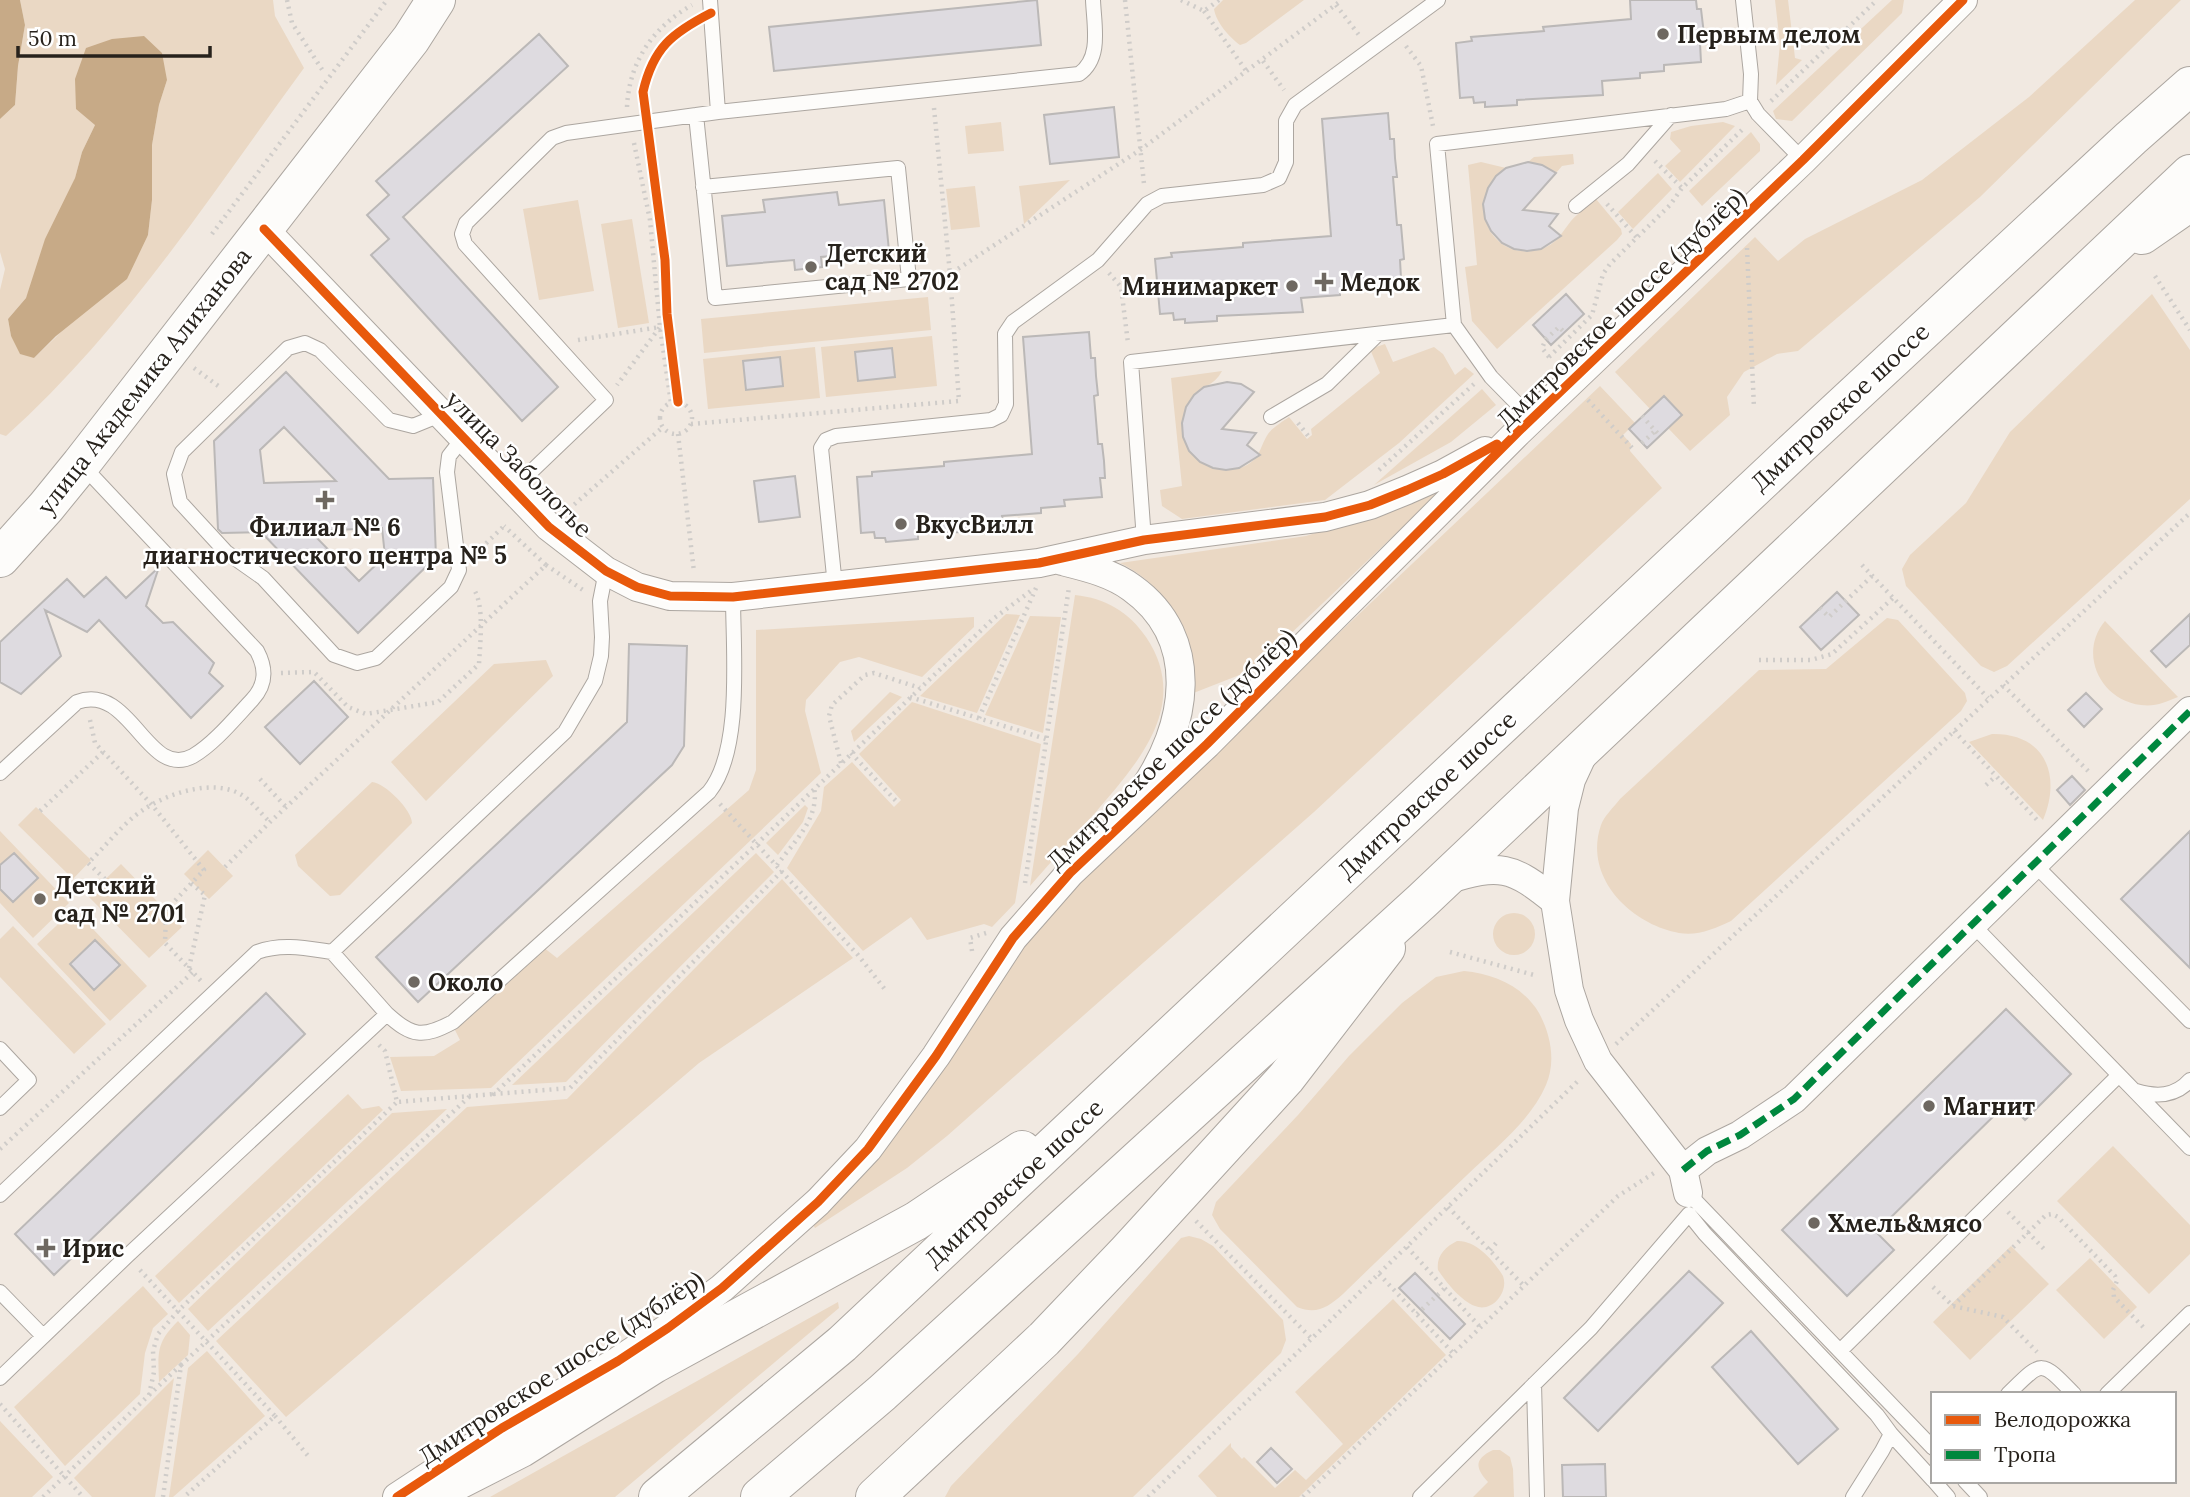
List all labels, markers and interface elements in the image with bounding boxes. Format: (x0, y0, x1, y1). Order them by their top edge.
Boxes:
scale bar (18, 14, 210, 58)
place label: Первым делом (1677, 19, 1861, 50)
text: 50 m (28, 25, 77, 52)
marker: Первым делом (1655, 26, 1671, 42)
street label: Дмитровское шоссе (дублёр) (1490, 181, 1752, 435)
place label: Детский сад № 2702 (825, 238, 959, 297)
street label: улица Академика Алиханова (30, 241, 258, 521)
marker: Детский сад № 2702 (803, 259, 819, 275)
place label: Медок (1340, 267, 1420, 298)
place label: Минимаркет (1122, 271, 1278, 302)
marker: Медок (1314, 272, 1334, 292)
marker: Минимаркет (1284, 278, 1300, 294)
street label: Дмитровское шоссе (1744, 316, 1936, 498)
street label: улица Заболотье (439, 384, 599, 544)
marker: Филиал № 6 диагностического центра № 5 (315, 490, 335, 510)
place label: ВкусВилл (915, 509, 1034, 540)
place label: Филиал № 6 диагностического центра № 5 (143, 512, 507, 571)
marker: ВкусВилл (893, 516, 909, 532)
street label: Дмитровское шоссе (дублёр) (1040, 622, 1302, 876)
street label: Дмитровское шоссе (1331, 704, 1523, 886)
place label: Детский сад № 2701 (54, 870, 185, 929)
marker: Детский сад № 2701 (32, 891, 48, 907)
place label: Около (428, 967, 503, 998)
marker: Около (406, 974, 422, 990)
place label: Магнит (1943, 1091, 2036, 1122)
street label: Дмитровское шоссе (918, 1092, 1110, 1274)
marker: Магнит (1921, 1098, 1937, 1114)
place label: Хмель&мясо (1828, 1208, 1982, 1239)
marker: Хмель&мясо (1806, 1215, 1822, 1231)
place label: Ирис (62, 1233, 125, 1264)
marker: Ирис (36, 1238, 56, 1258)
street label: Дмитровское шоссе (дублёр) (412, 1264, 710, 1472)
legend (1931, 1392, 2176, 1483)
text: Велодорожка (1994, 1406, 2131, 1433)
text: Тропа (1994, 1441, 2056, 1468)

